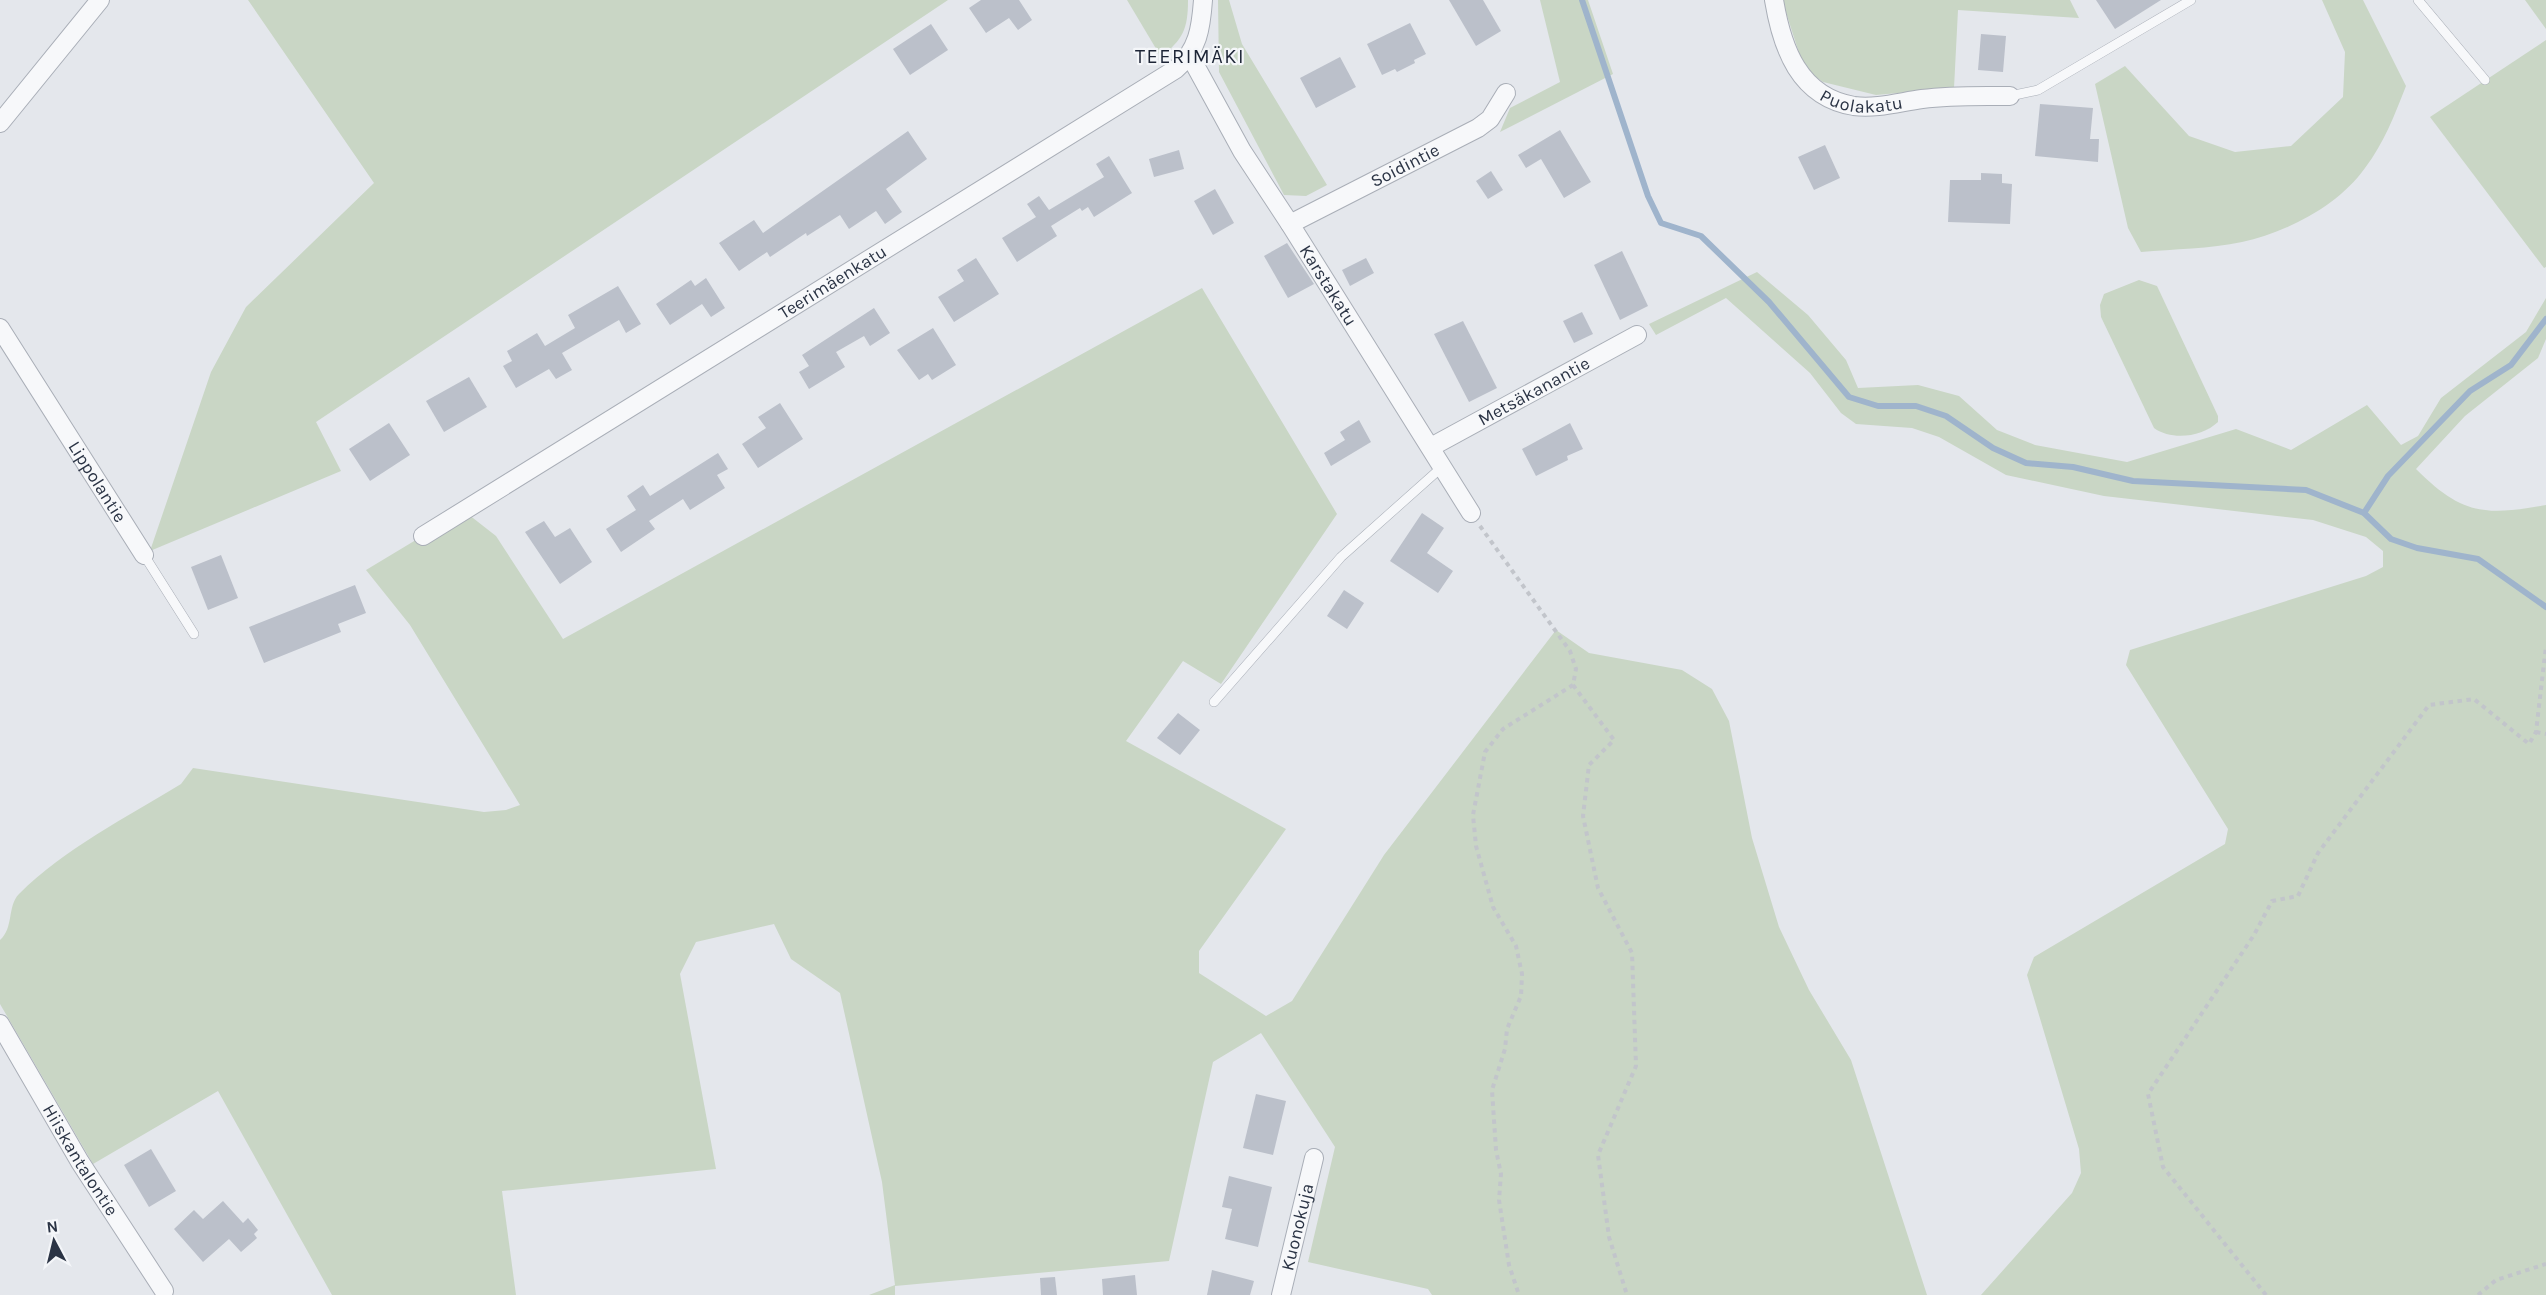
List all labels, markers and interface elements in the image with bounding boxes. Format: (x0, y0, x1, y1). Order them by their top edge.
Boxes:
district label: TEERIMÄKI (1135, 45, 1245, 68)
street label: Puolakatu (1816, 84, 1904, 118)
street label: Soidintie (1367, 139, 1443, 192)
street label: Teerimäenkatu (775, 240, 891, 324)
street label: Karstakatu (1295, 241, 1362, 330)
street label: Metsäkanantie (1474, 352, 1593, 430)
street label: Lippolantie (64, 437, 131, 526)
street label: Hiiskantalontie (38, 1100, 123, 1220)
street label: Kuonokuja (1276, 1181, 1319, 1273)
north arrow (24, 1211, 84, 1271)
text: N (45, 1216, 59, 1237)

